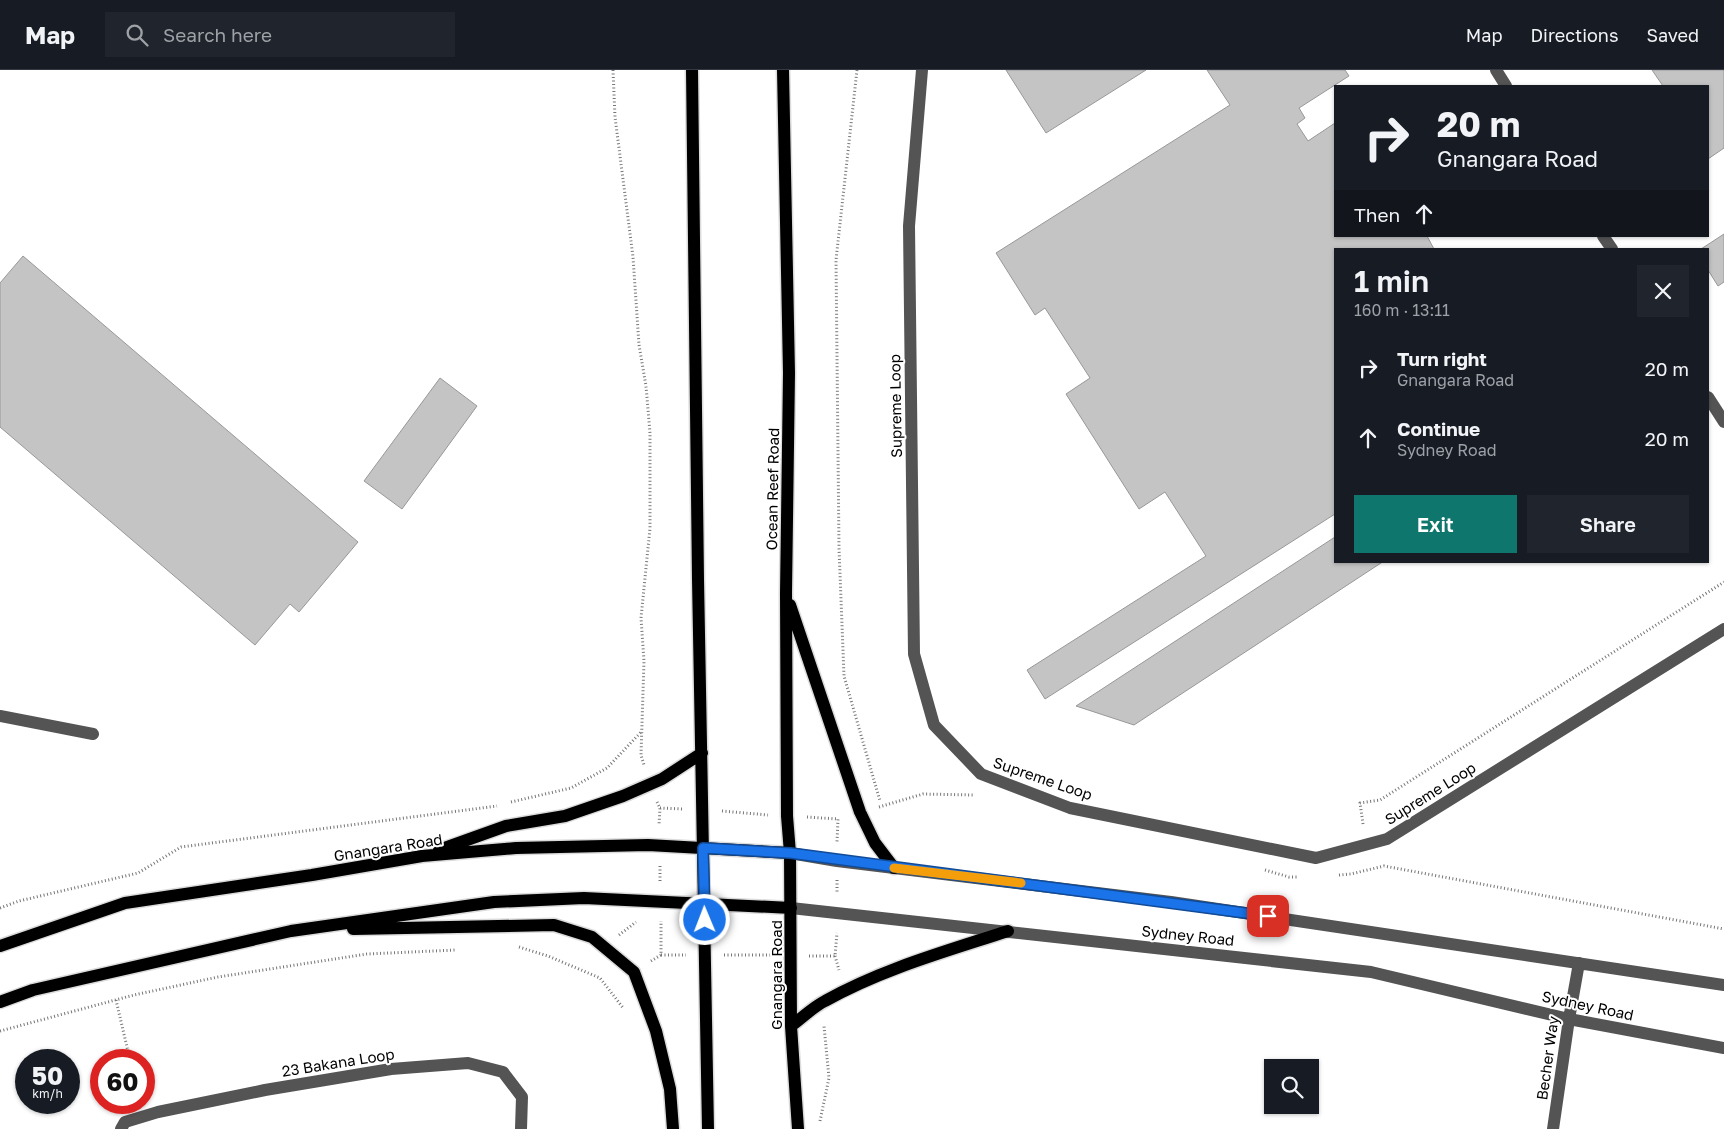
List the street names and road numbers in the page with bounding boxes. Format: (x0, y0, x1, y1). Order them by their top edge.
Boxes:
street label: Supreme Loop (885, 354, 905, 458)
street label: Ocean Reef Road (762, 428, 782, 550)
street label: Supreme Loop (991, 753, 1095, 803)
street label: Supreme Loop (1381, 758, 1479, 828)
street label: Gnangara Road (332, 830, 444, 864)
street label: Gnangara Road (767, 920, 785, 1030)
street label: Sydney Road (1141, 921, 1235, 949)
street label: Sydney Road (1540, 986, 1636, 1024)
street label: Becher Way (1532, 1014, 1562, 1101)
street label: 23 Bakana Loop (280, 1044, 396, 1080)

